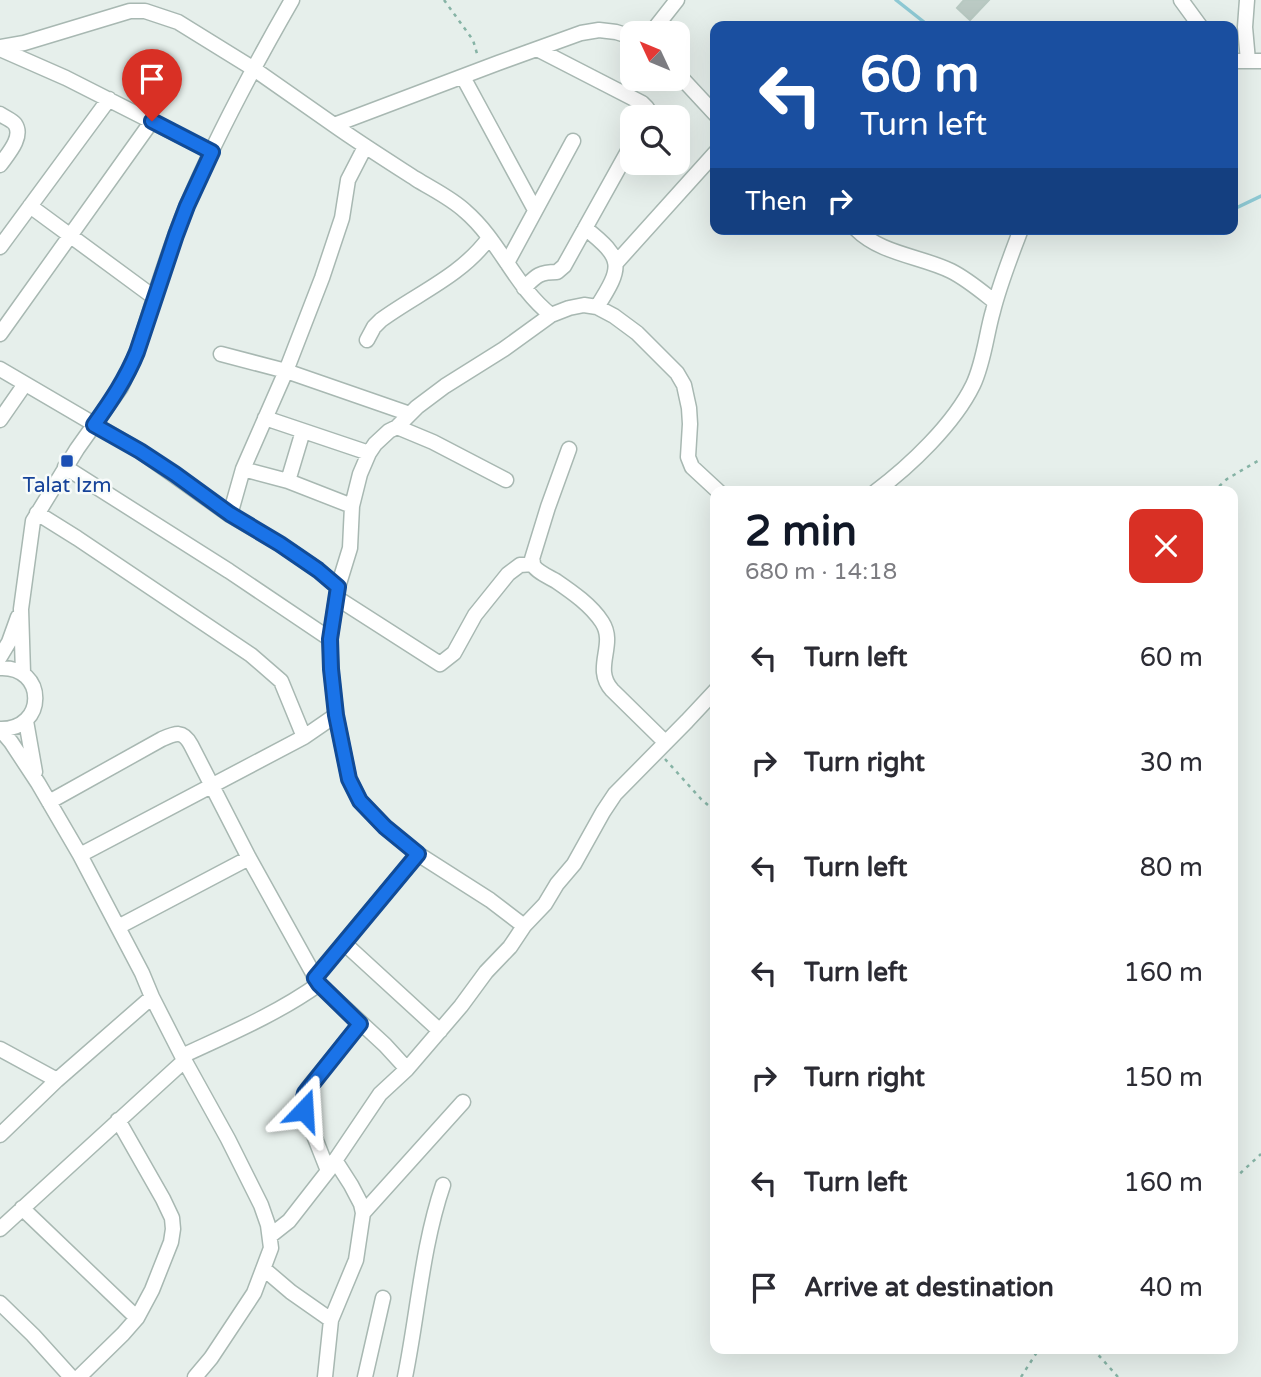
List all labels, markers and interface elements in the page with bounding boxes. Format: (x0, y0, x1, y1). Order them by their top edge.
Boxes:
north arrow (620, 21, 690, 91)
map controls (620, 21, 690, 175)
text: 60 m (860, 46, 979, 105)
pin (122, 49, 182, 121)
icon: left (745, 49, 836, 140)
icon: arrive (133, 60, 171, 98)
button: search (620, 105, 690, 175)
text: Turn left (860, 106, 987, 144)
icon: right (821, 182, 859, 220)
text: Then (745, 186, 807, 217)
marker: Talat Izm (59, 453, 75, 469)
place label: Talat Izm (23, 473, 111, 498)
text: 2 min (745, 506, 857, 557)
button: close (1129, 509, 1203, 583)
text: 680 m · 14:18 (745, 558, 897, 586)
icon: left (745, 639, 783, 677)
text: Turn left (804, 642, 907, 673)
text: 60 m (1140, 642, 1203, 673)
icon: right (745, 744, 783, 782)
text: Turn right (804, 747, 925, 778)
text: 30 m (1140, 747, 1203, 778)
icon: left (745, 849, 783, 887)
text: Turn left (804, 852, 907, 883)
text: 80 m (1140, 852, 1203, 883)
icon: left (745, 954, 783, 992)
text: Turn left (804, 957, 907, 988)
text: 160 m (1123, 957, 1203, 988)
icon: right (745, 1059, 783, 1097)
text: Turn right (804, 1062, 925, 1093)
text: 150 m (1123, 1062, 1203, 1093)
position arrow (267, 1073, 341, 1147)
icon: left (745, 1164, 783, 1202)
text: Turn left (804, 1167, 907, 1198)
text: 160 m (1123, 1167, 1203, 1198)
icon: arrive (745, 1269, 783, 1307)
text: Arrive at destination (804, 1272, 1054, 1303)
text: 40 m (1140, 1272, 1203, 1303)

